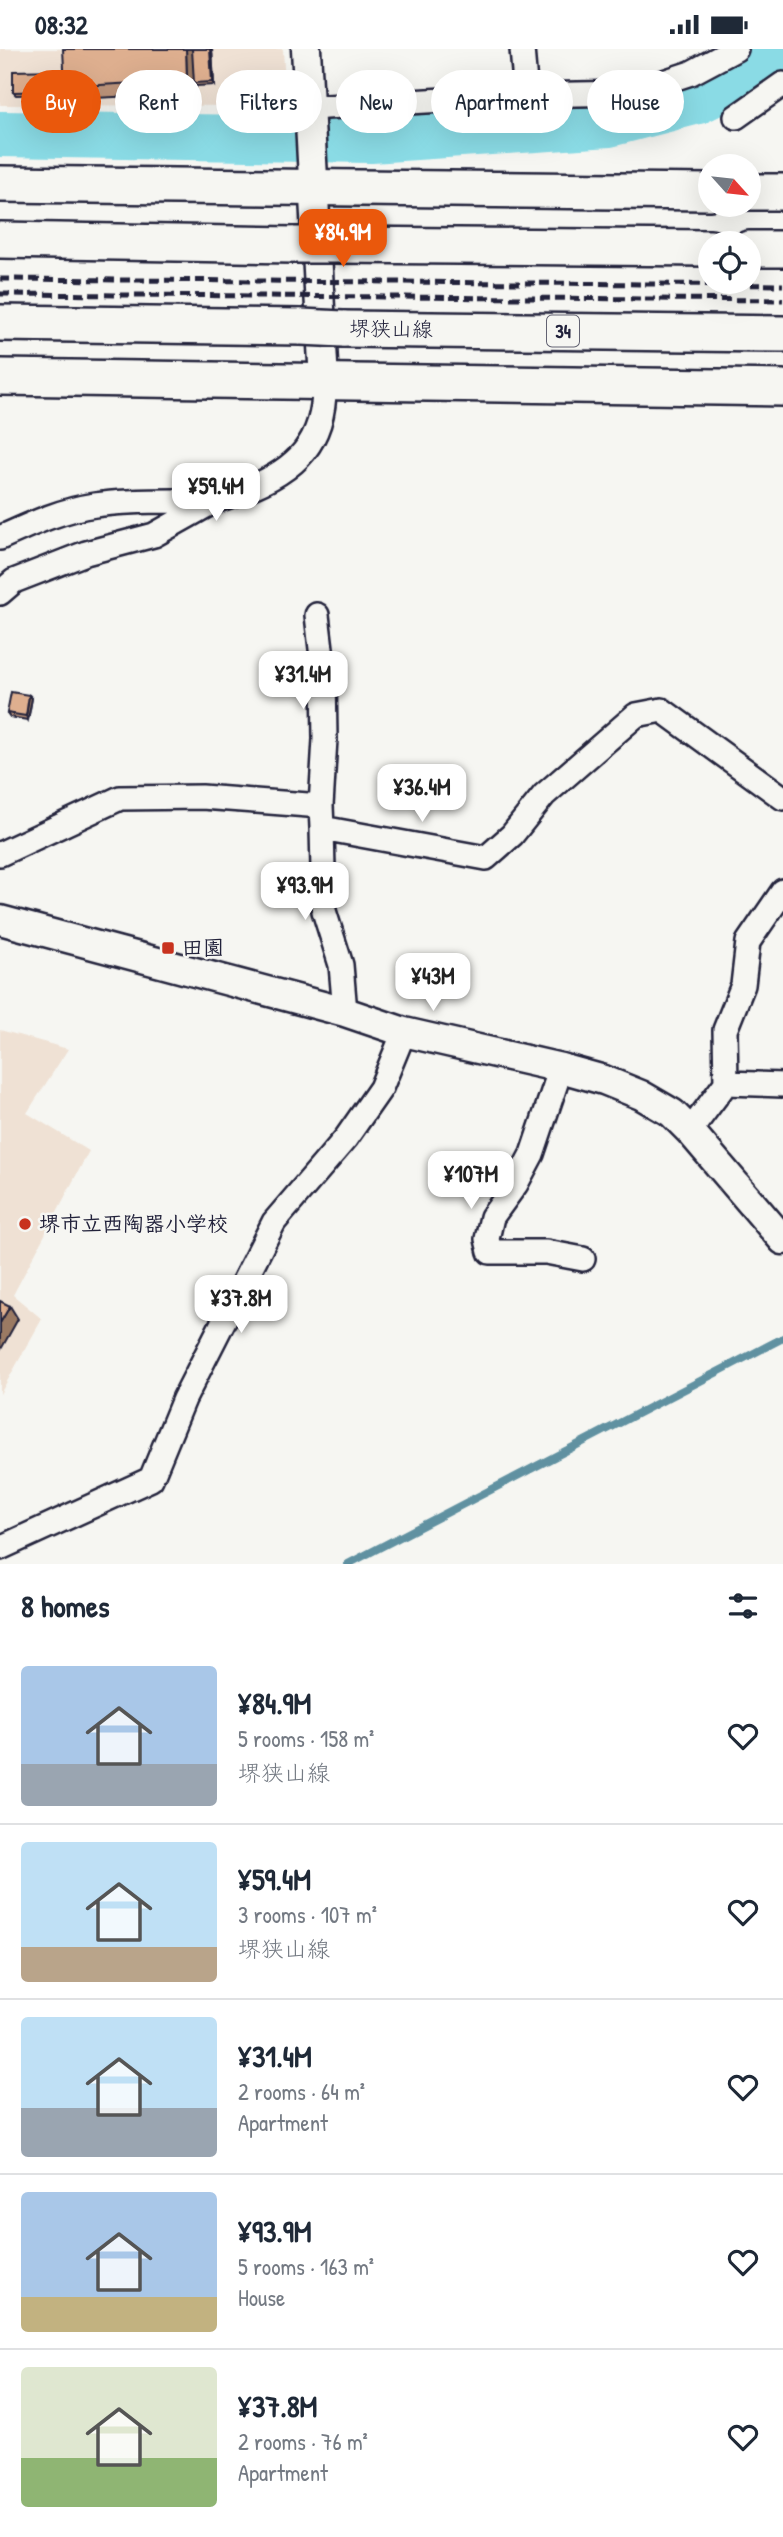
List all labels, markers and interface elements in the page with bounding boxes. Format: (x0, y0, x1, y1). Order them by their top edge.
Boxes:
text: 08:32 (35, 7, 88, 42)
chip: Buy (21, 70, 101, 133)
chip: Rent (115, 70, 202, 133)
chip: Filters (216, 70, 322, 133)
chip: New (336, 70, 417, 133)
chip: Apartment (431, 70, 573, 133)
chip: House (587, 70, 684, 133)
north arrow (698, 154, 761, 217)
map controls (698, 154, 761, 294)
pin: ¥84.9M (286, 209, 400, 269)
text: ¥84.9M (315, 216, 371, 247)
button: locate (698, 231, 761, 294)
street label: 堺狭山線 (349, 313, 433, 344)
road number: 34 (547, 315, 579, 347)
pin: ¥59.4M (159, 463, 273, 523)
text: ¥59.4M (188, 470, 244, 501)
pin: ¥31.4M (246, 651, 360, 711)
text: ¥31.4M (275, 658, 331, 689)
pin: ¥36.4M (365, 765, 479, 824)
text: ¥36.4M (393, 771, 451, 802)
pin: ¥93.9M (248, 863, 362, 922)
text: ¥93.9M (277, 869, 333, 900)
place label: 田園 (182, 933, 224, 962)
marker: 田園 (160, 940, 176, 956)
pin: ¥43M (392, 953, 474, 1013)
text: ¥43M (411, 960, 455, 991)
pin: ¥107M (422, 1151, 520, 1211)
text: ¥107M (444, 1158, 498, 1189)
place label: 堺市立西陶器小学校 (39, 1209, 228, 1238)
marker: 堺市立西陶器小学校 (17, 1216, 33, 1232)
pin: ¥37.8M (184, 1275, 298, 1335)
text: ¥37.8M (211, 1282, 271, 1313)
text: 8 homes (21, 1586, 109, 1626)
icon: filters (724, 1587, 762, 1625)
text: ¥84.9M (238, 1683, 311, 1723)
icon: home (77, 1694, 161, 1778)
icon: heart (724, 1717, 762, 1755)
text: 5 rooms · 158 m² (238, 1723, 374, 1754)
text: 堺狭山線 (238, 1757, 330, 1788)
text: ¥59.4M (238, 1859, 311, 1899)
icon: home (77, 1870, 161, 1954)
icon: heart (724, 1893, 762, 1931)
text: 3 rooms · 107 m² (238, 1899, 377, 1930)
text: 堺狭山線 (238, 1933, 330, 1964)
text: ¥31.4M (238, 2036, 312, 2076)
icon: home (77, 2045, 161, 2129)
icon: heart (724, 2068, 762, 2106)
text: 2 rooms · 64 m² (238, 2076, 365, 2107)
text: Apartment (238, 2107, 328, 2138)
text: ¥93.9M (238, 2211, 312, 2251)
icon: home (77, 2220, 161, 2304)
icon: heart (724, 2243, 762, 2281)
text: 5 rooms · 163 m² (238, 2251, 374, 2282)
text: House (238, 2282, 285, 2313)
text: ¥37.8M (238, 2386, 317, 2426)
icon: home (77, 2395, 161, 2479)
icon: heart (724, 2418, 762, 2456)
text: 2 rooms · 76 m² (238, 2426, 368, 2457)
text: Apartment (238, 2457, 328, 2488)

